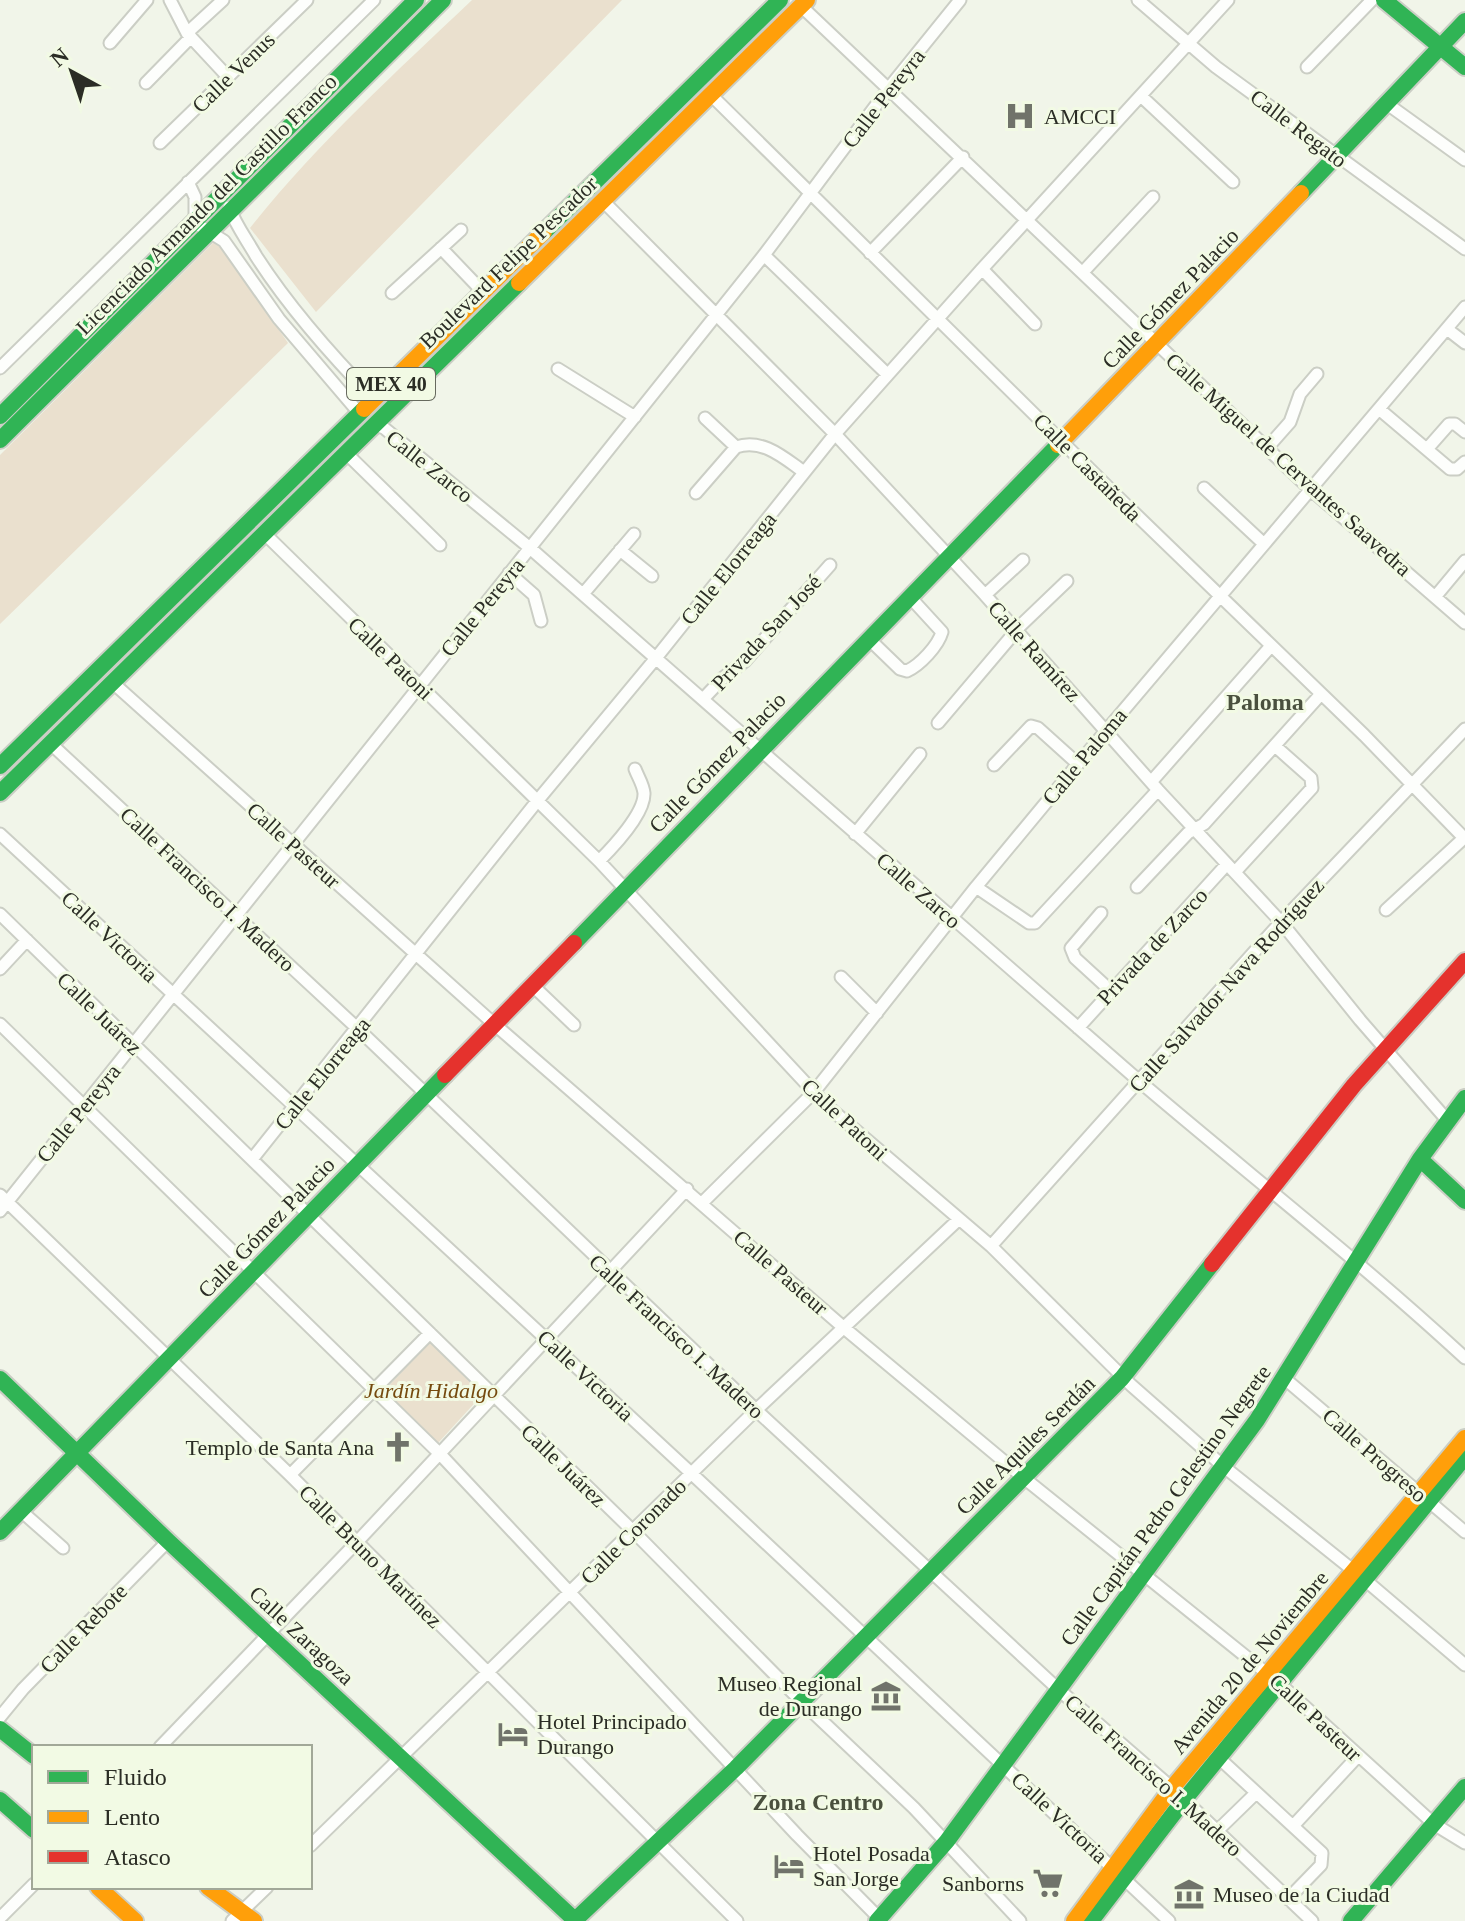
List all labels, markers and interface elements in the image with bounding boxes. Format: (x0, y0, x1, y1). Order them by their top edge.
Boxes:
street label: Calle Venus (187, 27, 280, 118)
north arrow (32, 32, 112, 112)
text: N (45, 42, 74, 72)
street label: Calle Pereyra (837, 43, 930, 153)
street label: Licenciado Armando del Castillo Franco (71, 69, 342, 340)
street label: Calle Regato (1246, 84, 1352, 173)
hospital icon: AMCCI (1003, 99, 1037, 133)
place label: AMCCI (1044, 104, 1116, 129)
street label: Boulevard Felipe Pescador (414, 171, 603, 354)
street label: Calle Gómez Palacio (1097, 223, 1244, 374)
street label: Calle Miguel de Cervantes Saavedra (1161, 348, 1417, 581)
road number: MEX 40 (347, 368, 435, 400)
street label: Calle Castañeda (1028, 408, 1147, 527)
street label: Calle Zarco (381, 425, 478, 508)
street label: Calle Elorreaga (675, 507, 781, 630)
street label: Calle Pereyra (435, 553, 530, 661)
street label: Privada San José (706, 569, 826, 695)
street label: Calle Ramírez (983, 596, 1086, 707)
street label: Calle Patoni (343, 612, 438, 705)
street label: Calle Gómez Palacio (644, 687, 791, 838)
district label: Paloma (1226, 689, 1304, 715)
street label: Calle Paloma (1037, 703, 1132, 810)
street label: Calle Pasteur (242, 797, 346, 894)
street label: Calle Francisco I. Madero (115, 802, 300, 977)
street label: Calle Zarco (872, 847, 966, 934)
street label: Calle Salvador Nava Rodríguez (1124, 873, 1329, 1097)
street label: Privada de Zarco (1092, 883, 1213, 1010)
street label: Calle Victoria (56, 886, 163, 987)
street label: Calle Juárez (52, 967, 147, 1060)
street label: Calle Elorreaga (269, 1012, 375, 1135)
street label: Calle Pereyra (31, 1059, 126, 1167)
street label: Calle Patoni (797, 1073, 893, 1165)
street label: Calle Gómez Palacio (193, 1152, 340, 1303)
street label: Calle Pasteur (728, 1225, 833, 1321)
street label: Calle Francisco I. Madero (584, 1249, 769, 1424)
street label: Calle Victoria (532, 1325, 639, 1426)
street label: Calle Capitán Pedro Celestino Negrete (1055, 1360, 1276, 1651)
street label: Calle Aquiles Serdán (951, 1371, 1100, 1520)
park label: Jardín Hidalgo (364, 1378, 498, 1403)
street label: Calle Progreso (1317, 1403, 1432, 1508)
street label: Calle Juárez (516, 1419, 611, 1512)
church icon: Templo de Santa Ana (381, 1430, 415, 1464)
place label: Templo de Santa Ana (186, 1435, 374, 1460)
street label: Calle Coronado (575, 1473, 691, 1589)
street label: Calle Bruno Martínez (294, 1480, 447, 1633)
street label: Avenida 20 de Noviembre (1166, 1566, 1333, 1759)
street label: Calle Rebote (35, 1579, 132, 1678)
street label: Calle Zaragoza (244, 1581, 359, 1690)
street label: Calle Pasteur (1264, 1668, 1367, 1767)
place label: Museo Regional de Durango (717, 1671, 862, 1721)
museum icon: Museo Regional de Durango (869, 1679, 903, 1713)
street label: Calle Francisco I. Madero (1060, 1689, 1247, 1862)
place label: Hotel Principado Durango (537, 1709, 687, 1759)
hotel icon: Hotel Principado Durango (496, 1717, 530, 1751)
legend (32, 1745, 312, 1889)
text: Fluido (104, 1764, 167, 1790)
street label: Calle Victoria (1006, 1767, 1113, 1868)
district label: Zona Centro (753, 1789, 883, 1815)
text: Lento (104, 1804, 160, 1830)
place label: Hotel Posada San Jorge (813, 1841, 930, 1891)
text: Atasco (104, 1844, 171, 1870)
hotel icon: Hotel Posada San Jorge (772, 1849, 806, 1883)
supermarket icon: Sanborns (1031, 1866, 1065, 1900)
place label: Sanborns (942, 1871, 1024, 1896)
museum icon: Museo de la Ciudad (1172, 1877, 1206, 1911)
place label: Museo de la Ciudad (1213, 1882, 1390, 1907)

